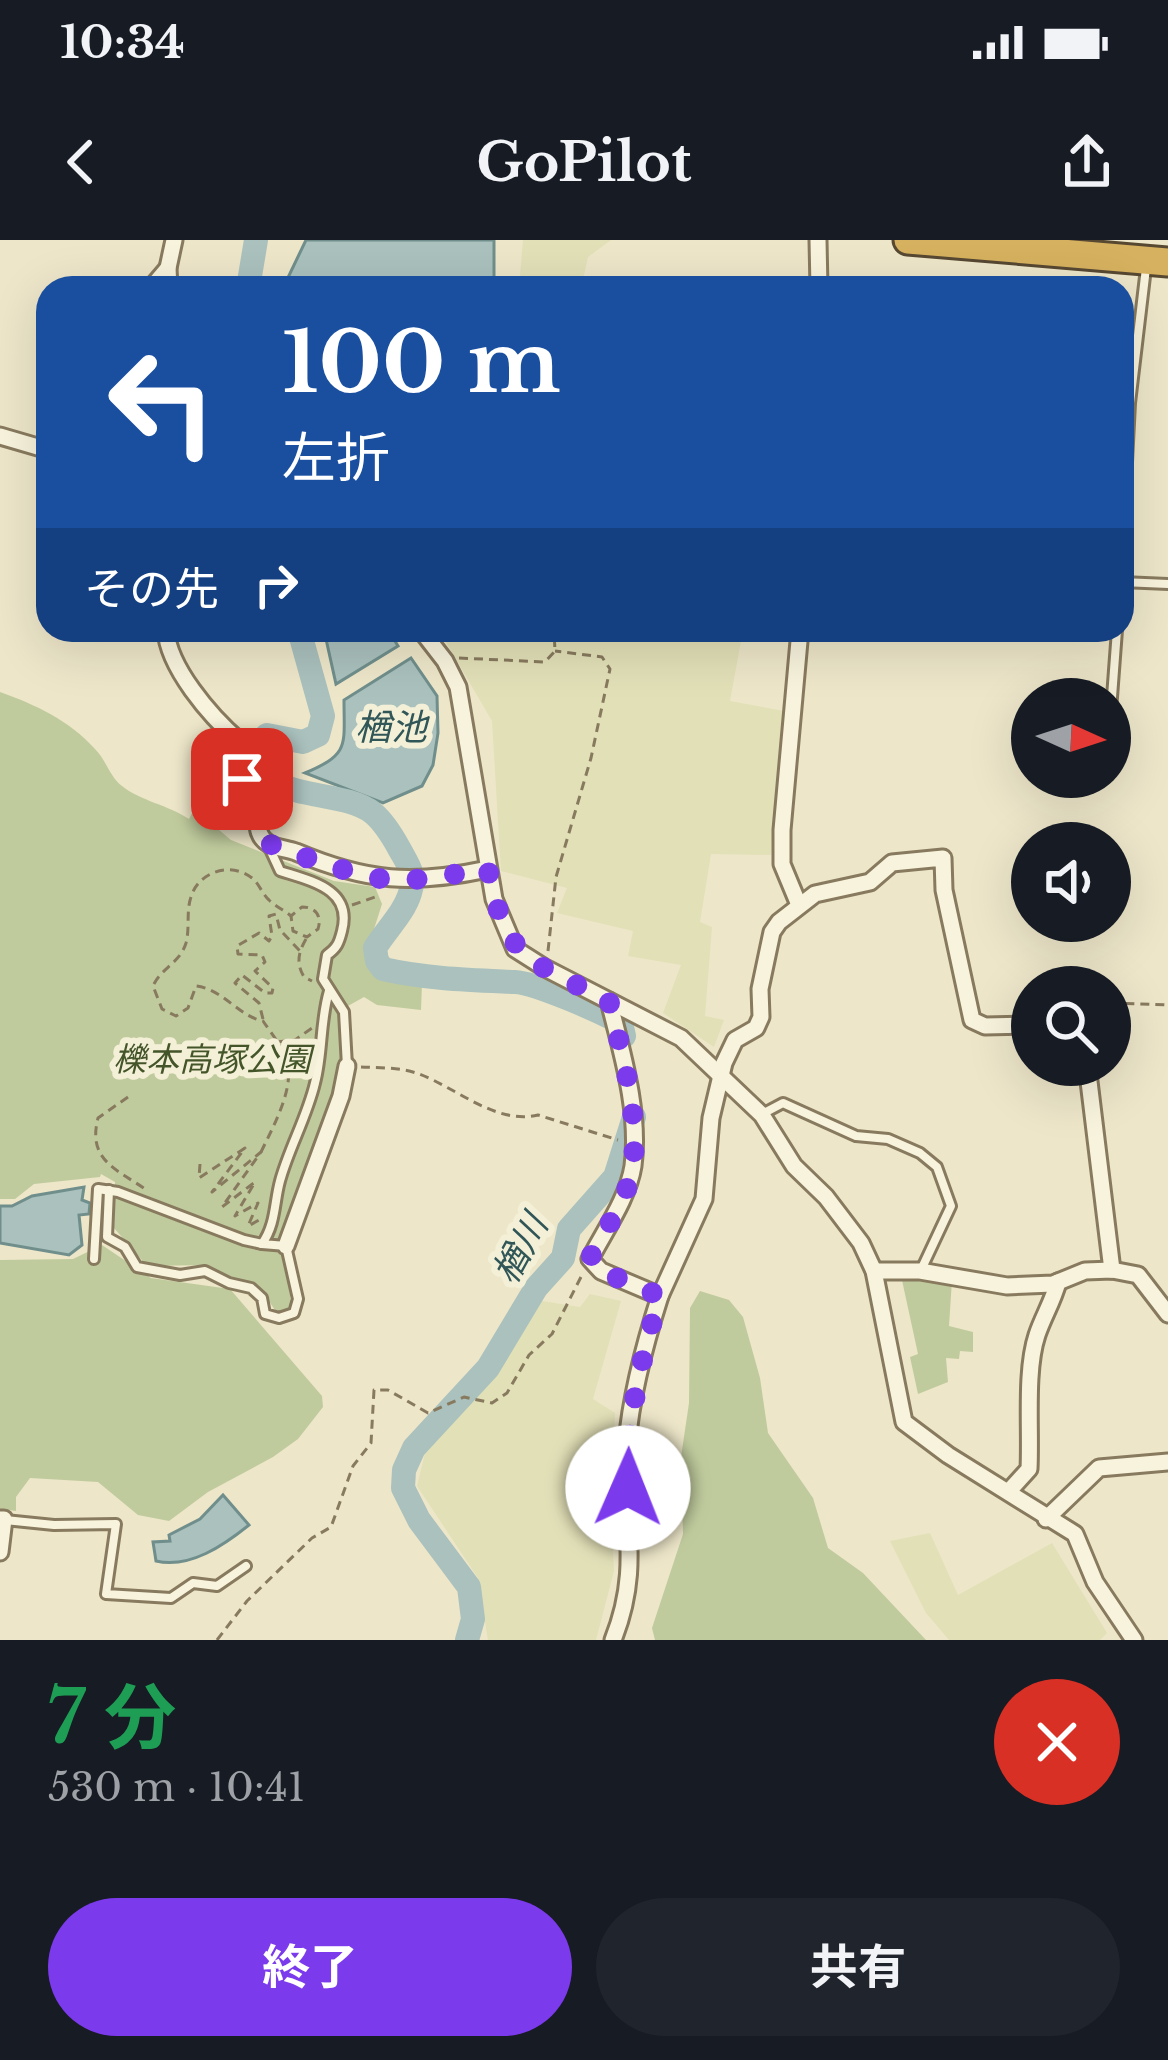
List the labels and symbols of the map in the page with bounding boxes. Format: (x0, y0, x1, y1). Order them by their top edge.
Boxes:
north arrow (1011, 678, 1131, 798)
water label: 楢池 (355, 705, 430, 750)
pin (191, 728, 293, 830)
park label: 櫟本高塚公園 (113, 1039, 315, 1080)
water label: 楢川 (483, 1203, 559, 1291)
position arrow (565, 1425, 691, 1551)

